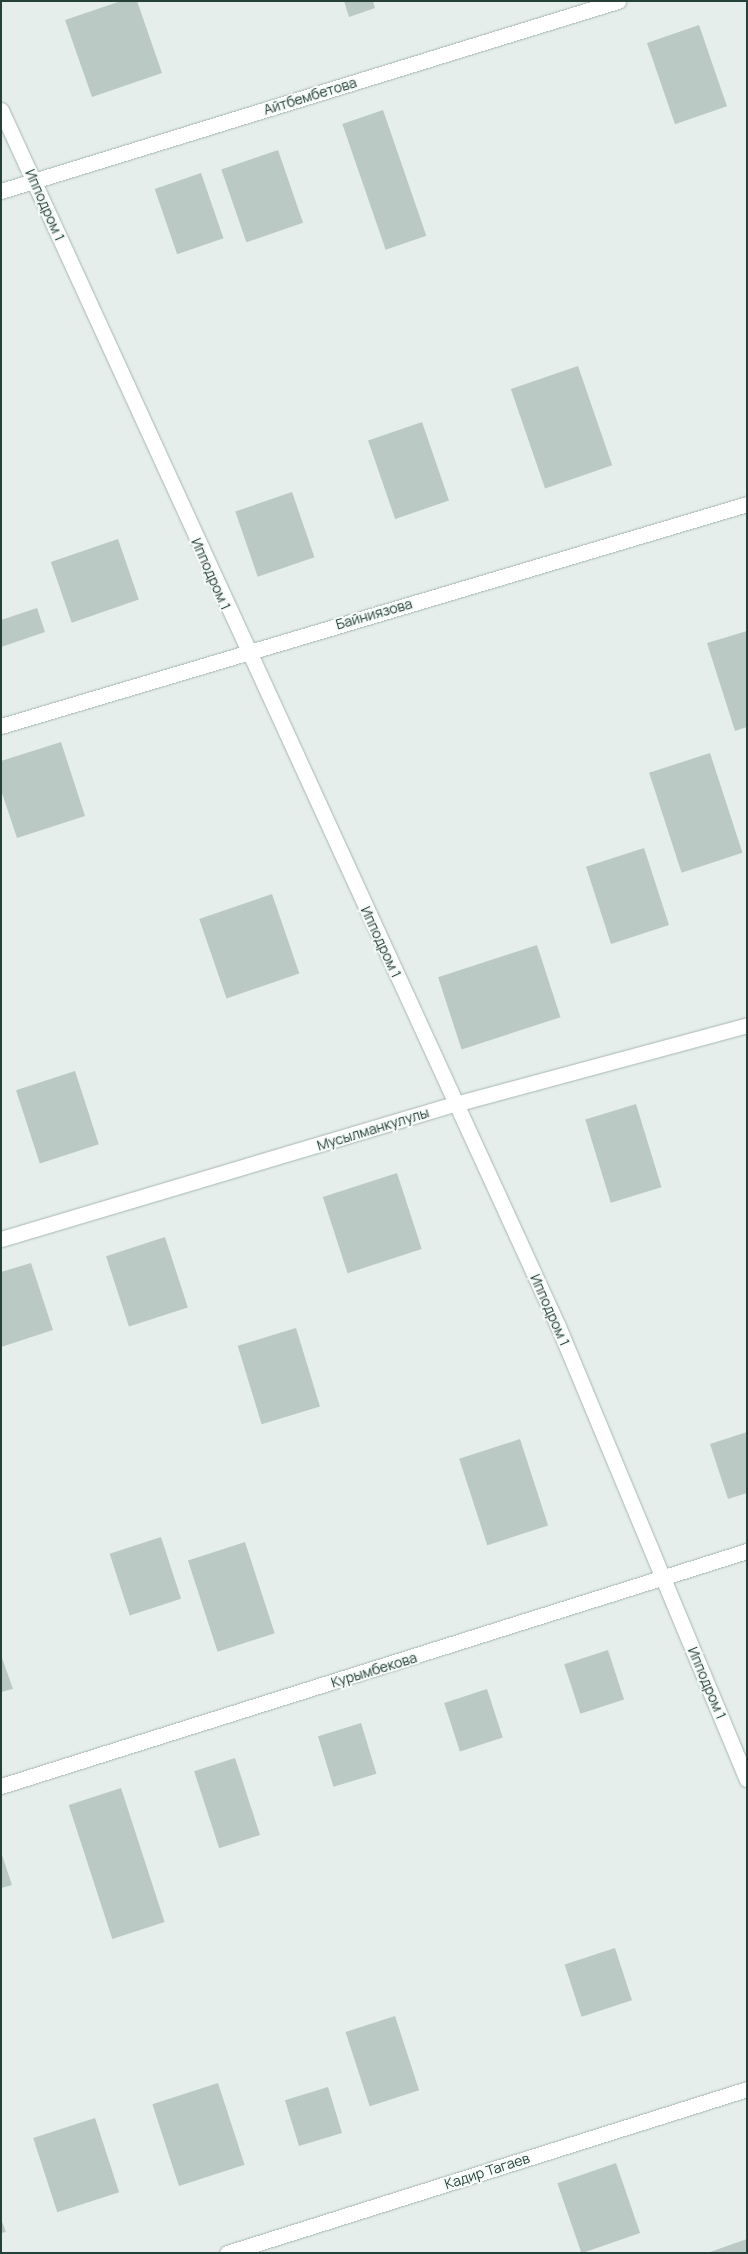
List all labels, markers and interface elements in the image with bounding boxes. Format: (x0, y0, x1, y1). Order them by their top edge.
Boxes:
street label: Айтбембетова (261, 74, 359, 118)
street label: Ипподром 1 (22, 167, 68, 243)
street label: Ипподром 1 (188, 536, 234, 612)
street label: Байниязова (334, 595, 414, 633)
street label: Ипподром 1 (357, 904, 405, 980)
street label: Мусылманкулулы (315, 1104, 431, 1154)
street label: Ипподром 1 (527, 1272, 573, 1348)
street label: Ипподром 1 (684, 1644, 730, 1722)
street label: Курымбекова (329, 1649, 419, 1691)
street label: Кадир Тагаев (442, 2149, 532, 2193)

